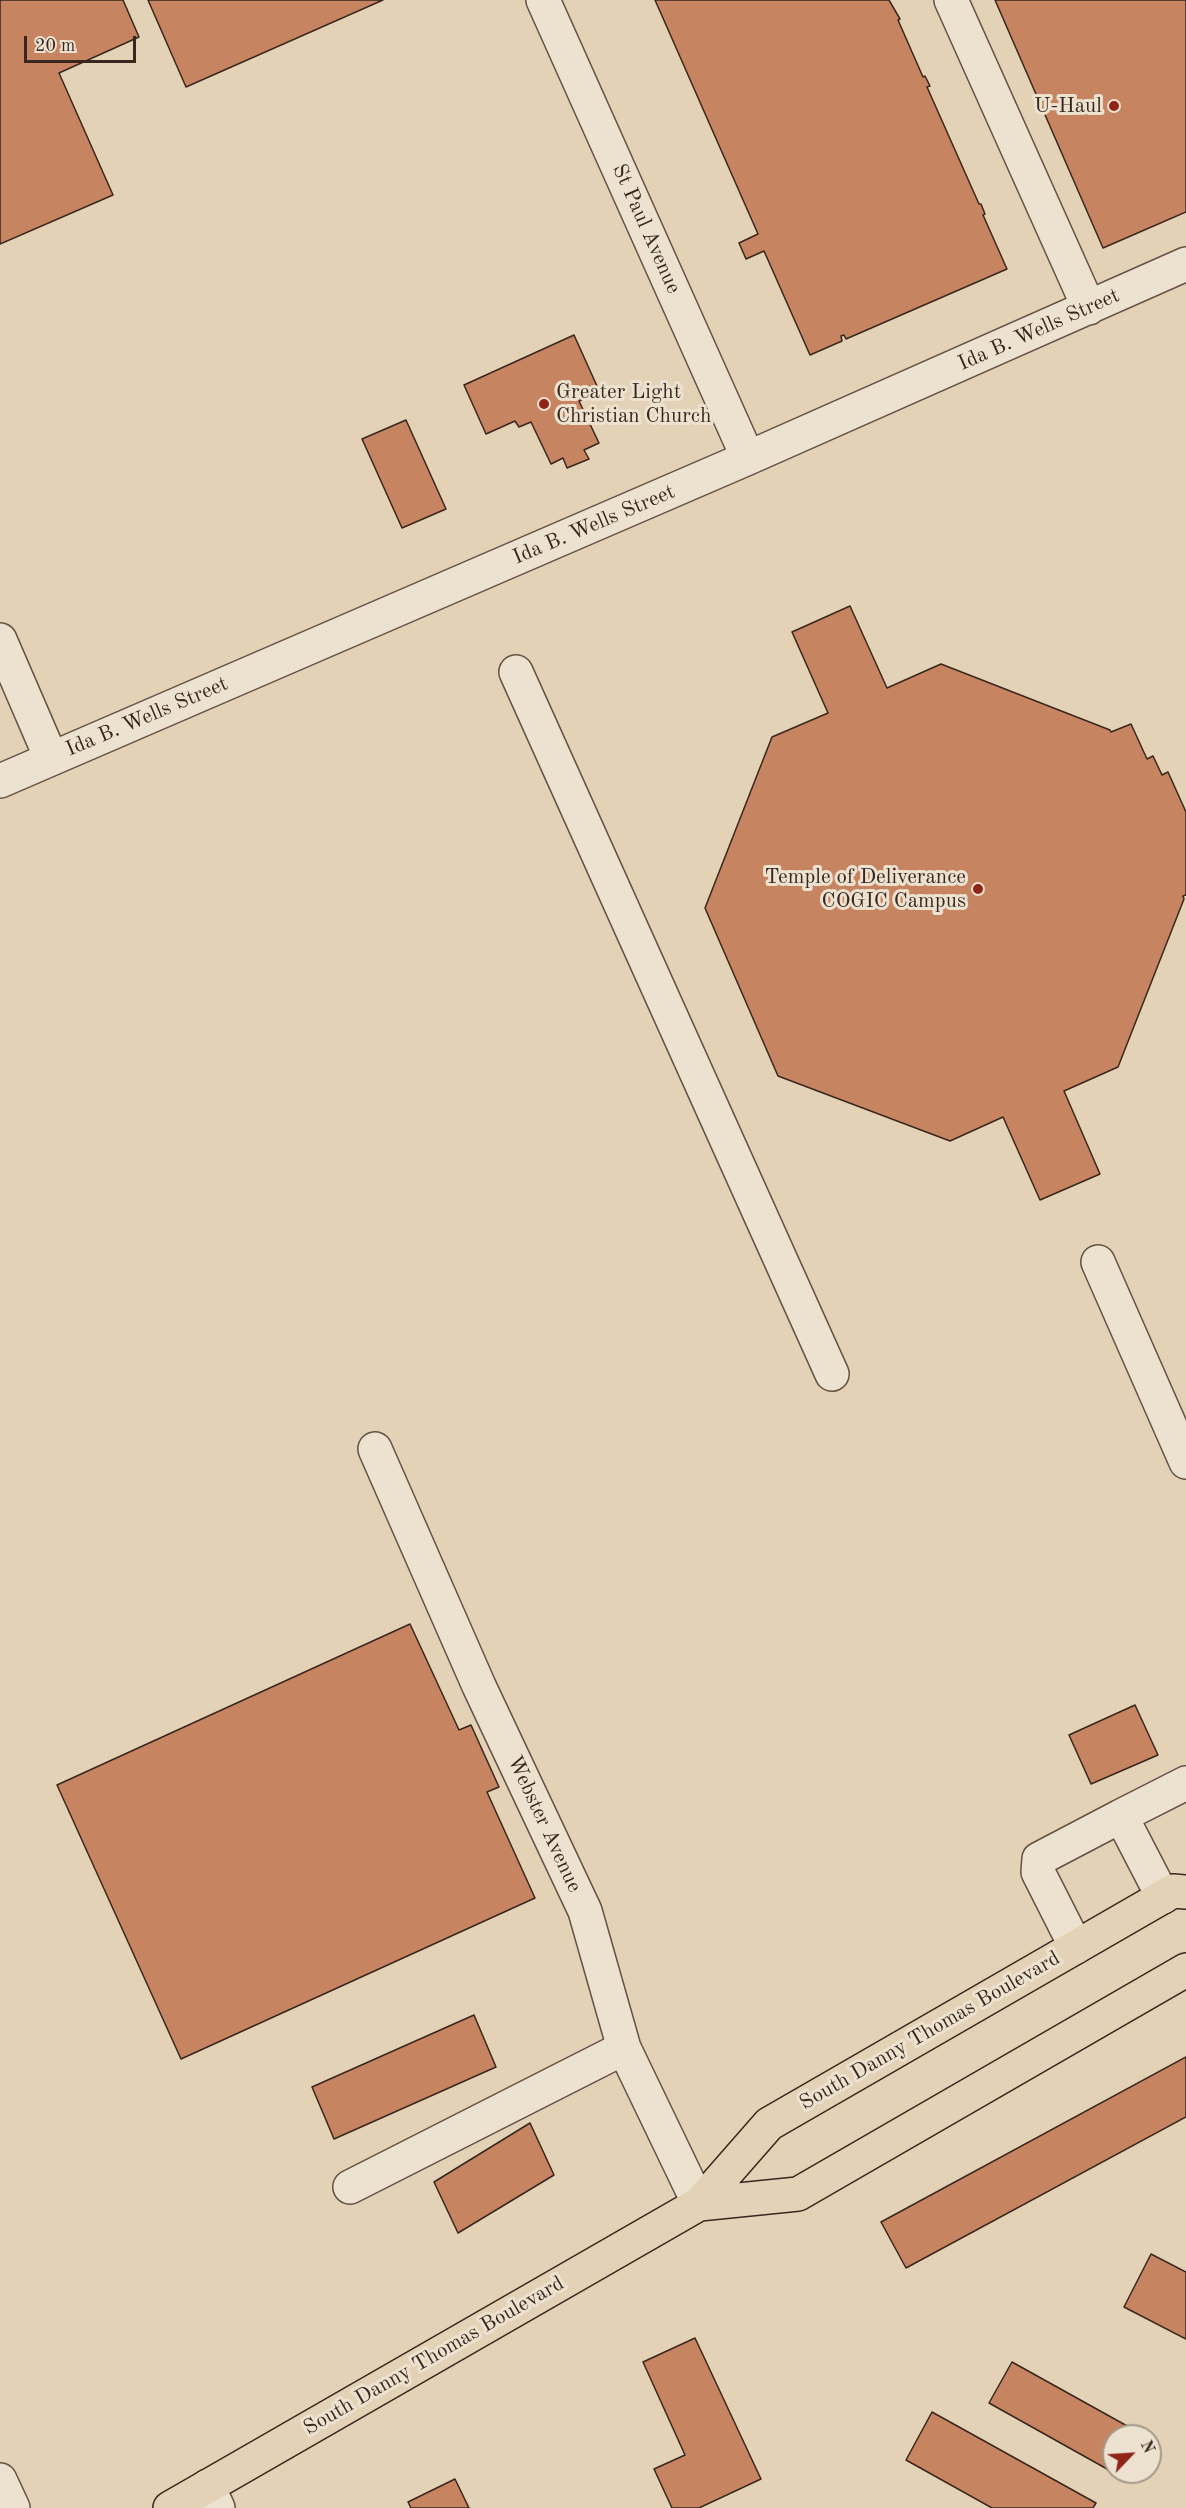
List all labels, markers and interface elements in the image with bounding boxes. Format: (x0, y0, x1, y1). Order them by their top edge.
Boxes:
scale bar (27, 24, 140, 62)
text: 20 m (35, 37, 75, 55)
place label: U-Haul (1034, 93, 1102, 119)
marker: U-Haul (1107, 99, 1121, 113)
street label: St Paul Avenue (606, 160, 686, 298)
street label: Ida B. Wells Street (954, 283, 1124, 377)
place label: Greater Light Christian Church (556, 379, 711, 429)
marker: Greater Light Christian Church (537, 397, 551, 411)
street label: Ida B. Wells Street (509, 479, 679, 571)
street label: Ida B. Wells Street (62, 671, 232, 763)
place label: Temple of Deliverance COGIC Campus (764, 864, 966, 914)
marker: Temple of Deliverance COGIC Campus (971, 882, 985, 896)
street label: Webster Avenue (501, 1752, 587, 1896)
street label: South Danny Thomas Boulevard (795, 1946, 1065, 2116)
street label: South Danny Thomas Boulevard (299, 2271, 569, 2441)
north arrow (1102, 2424, 1162, 2484)
text: N (1137, 2438, 1156, 2456)

